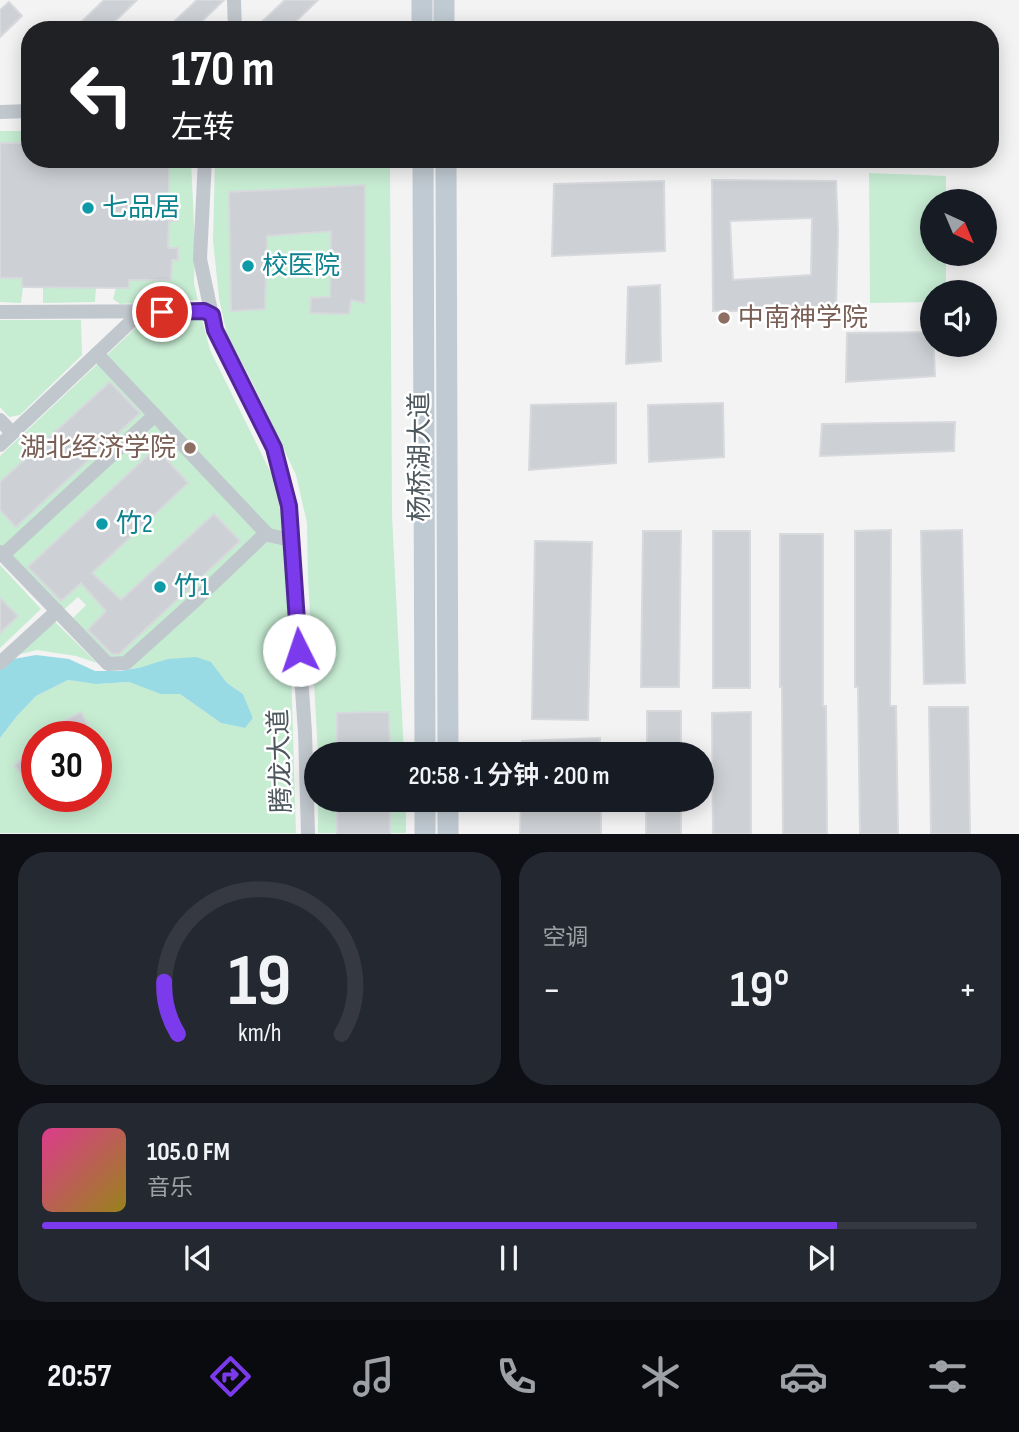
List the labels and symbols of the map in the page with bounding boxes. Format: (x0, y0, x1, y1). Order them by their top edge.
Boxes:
north arrow (920, 189, 998, 266)
place label: 七品居 (102, 193, 180, 224)
marker: 七品居 (80, 200, 96, 216)
place label: 校医院 (262, 251, 340, 282)
marker: 校医院 (240, 258, 256, 274)
pin (132, 282, 192, 342)
place label: 中南神学院 (738, 303, 868, 334)
marker: 中南神学院 (716, 310, 732, 326)
street label: 杨桥湖大道 (405, 392, 436, 522)
place label: 湖北经济学院 (20, 433, 176, 464)
marker: 湖北经济学院 (182, 440, 198, 456)
place label: 竹2 (116, 509, 153, 540)
marker: 竹2 (94, 516, 110, 532)
place label: 竹1 (174, 572, 209, 603)
marker: 竹1 (152, 579, 168, 595)
position arrow (262, 613, 336, 687)
street label: 腾龙大道 (264, 708, 298, 814)
speed limit sign: 30 (21, 721, 112, 812)

